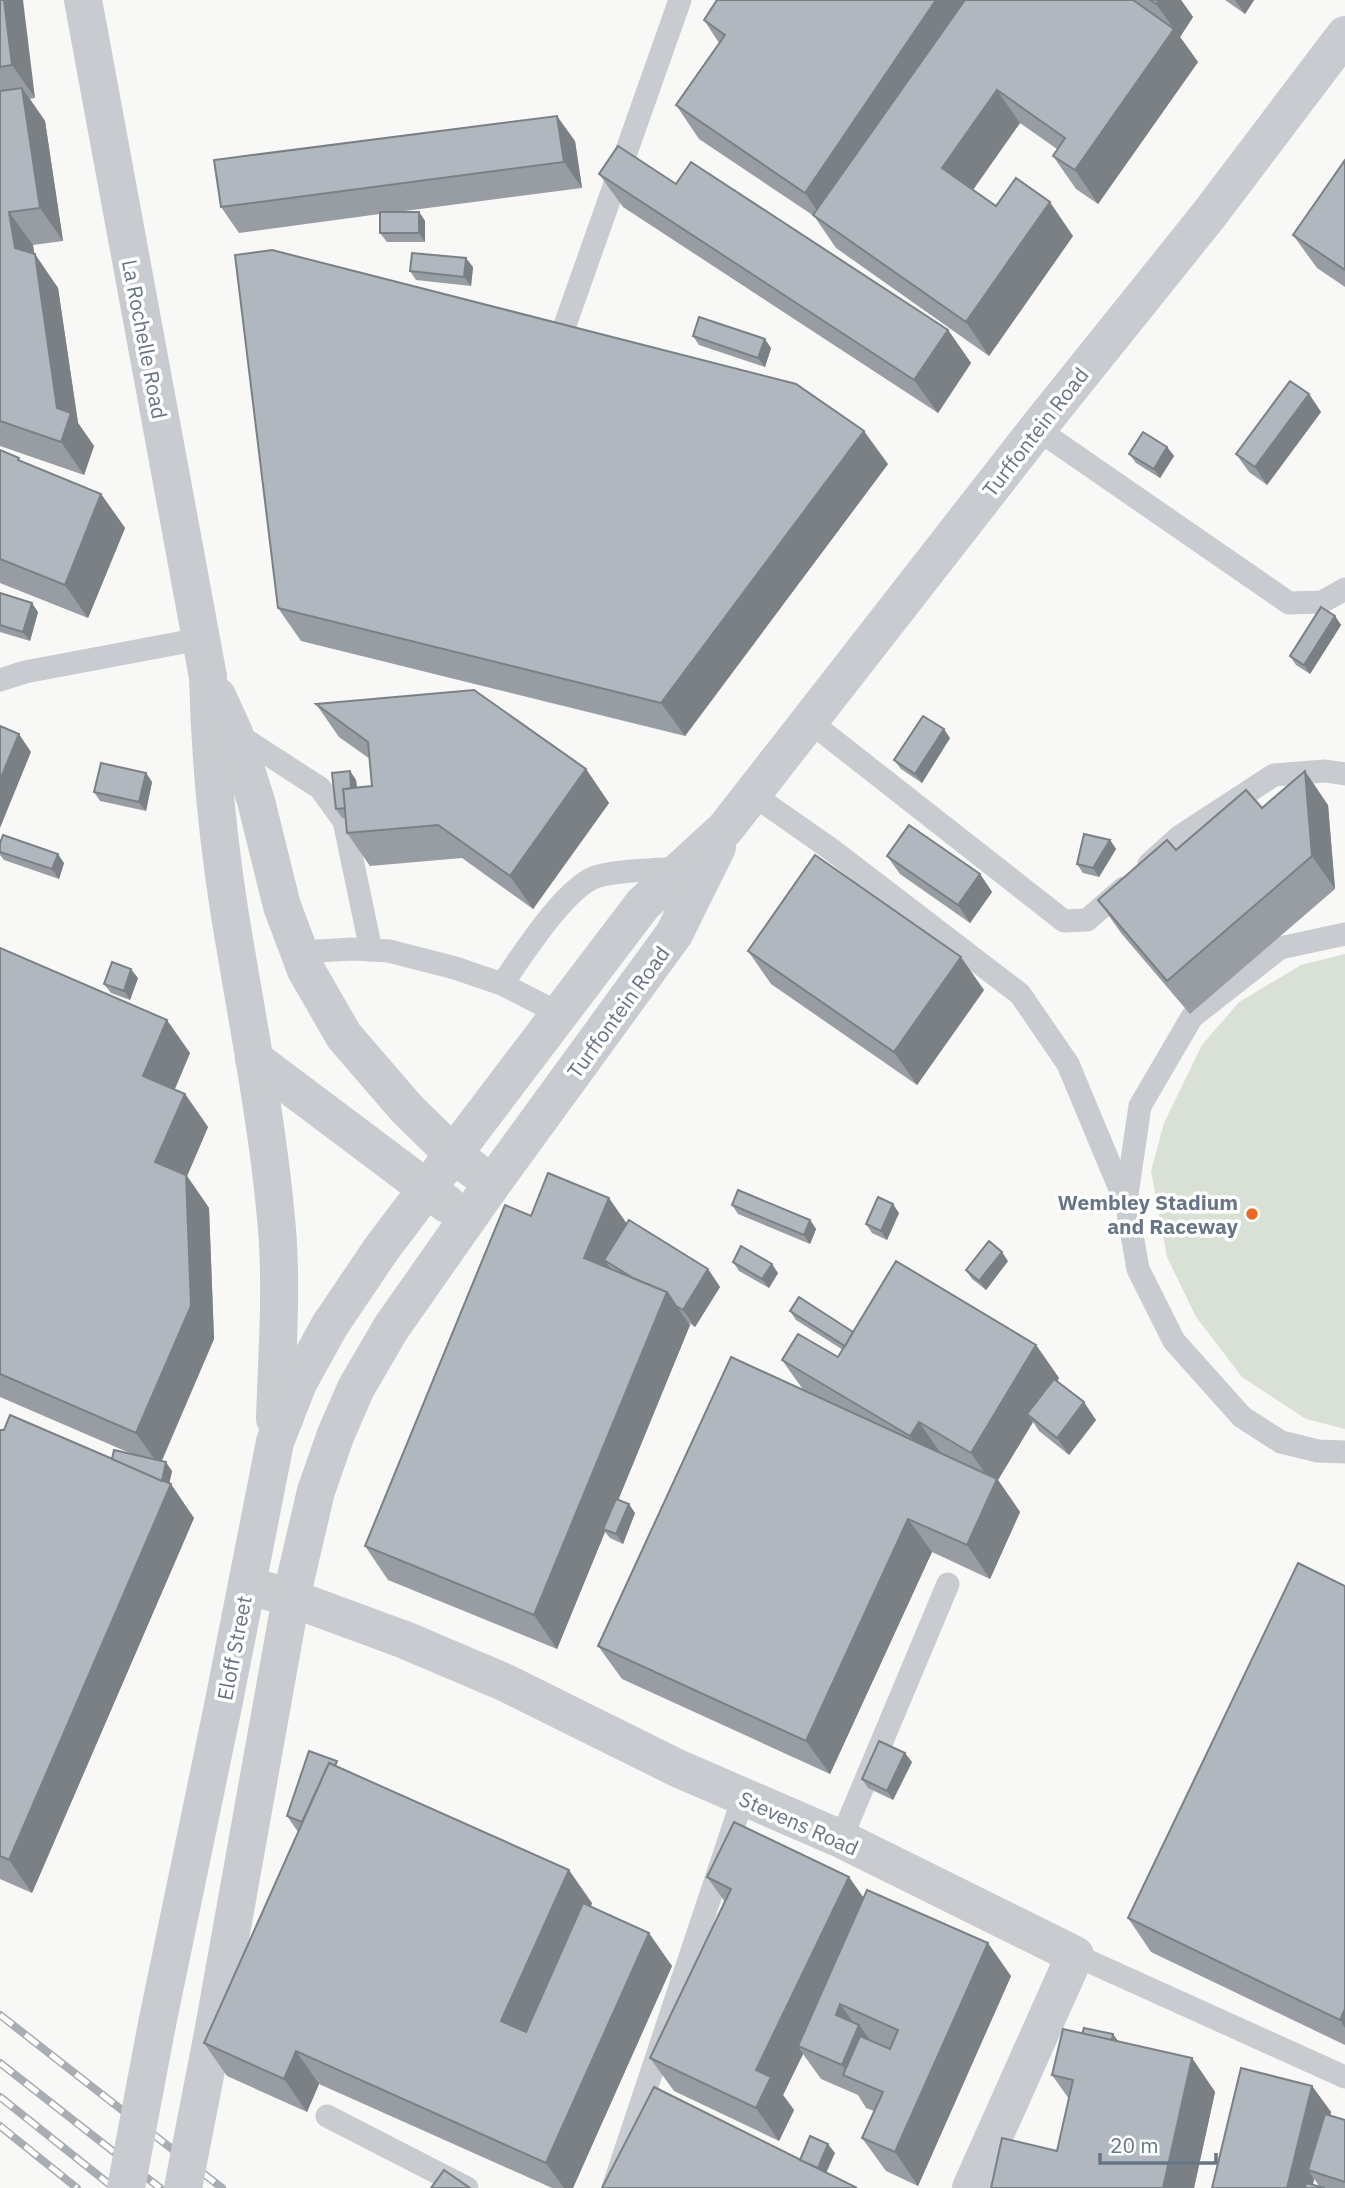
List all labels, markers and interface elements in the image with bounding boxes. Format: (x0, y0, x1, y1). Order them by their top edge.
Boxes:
street label: La Rochelle Road (116, 257, 174, 421)
street label: Turffontein Road (976, 361, 1094, 503)
street label: Turffontein Road (560, 940, 676, 1084)
place label: Wembley Stadium and Raceway (1058, 1188, 1239, 1240)
marker: Wembley Stadium and Raceway (1244, 1206, 1260, 1222)
street label: Eloff Street (210, 1593, 258, 1703)
street label: Stevens Road (735, 1784, 863, 1862)
scale bar (1100, 2122, 1216, 2166)
text: 20 m (1110, 2131, 1159, 2159)

